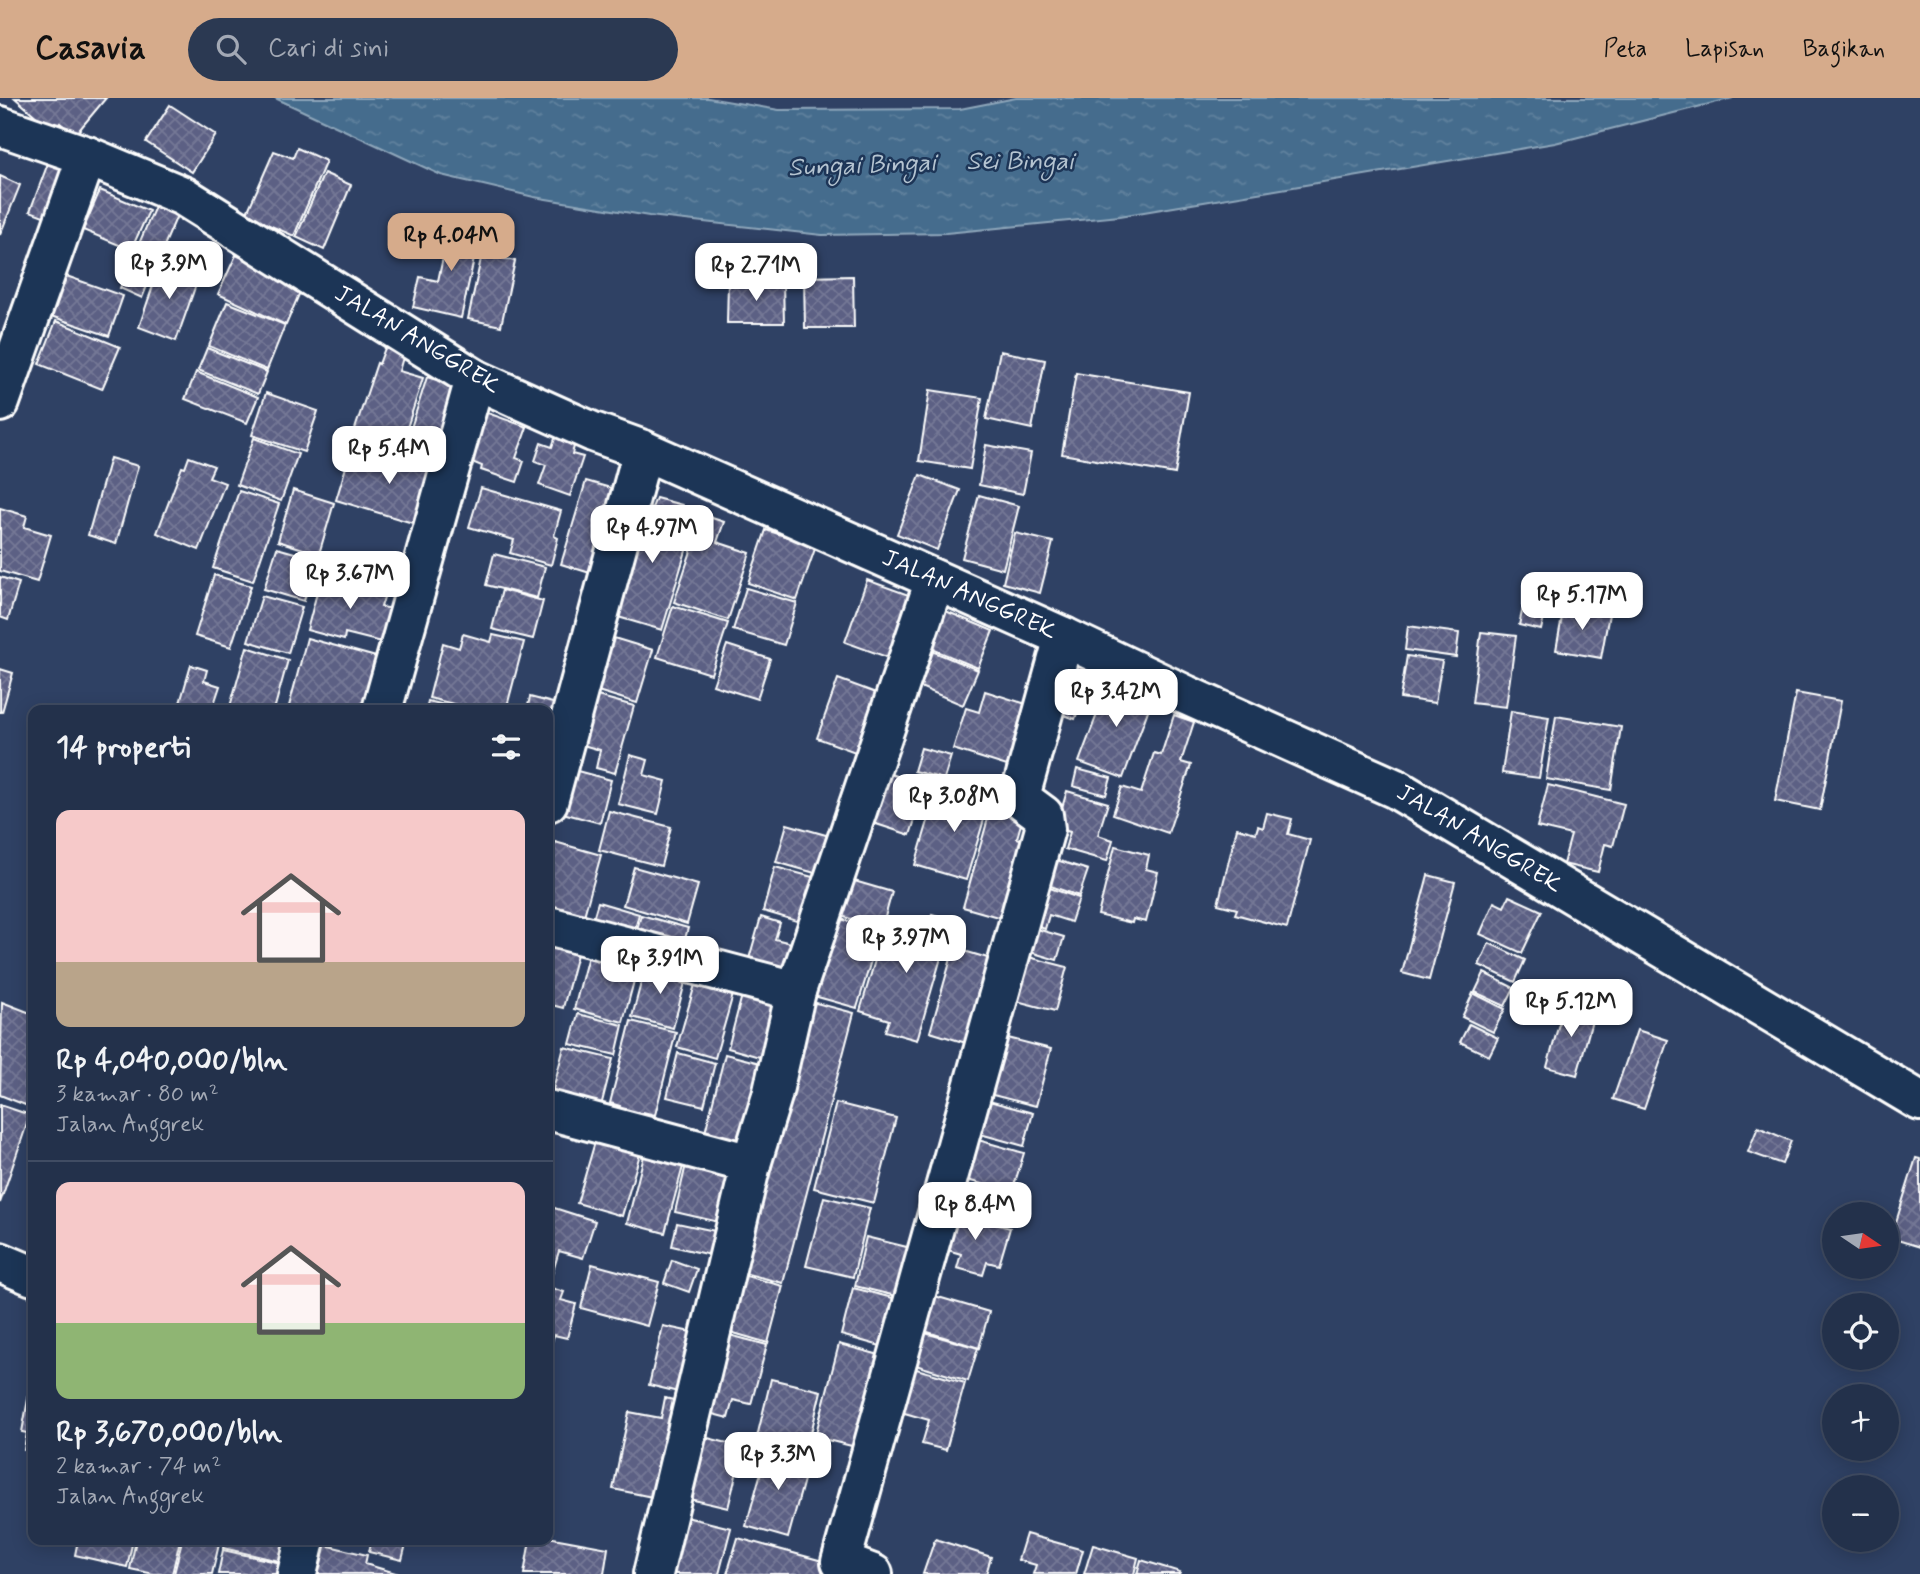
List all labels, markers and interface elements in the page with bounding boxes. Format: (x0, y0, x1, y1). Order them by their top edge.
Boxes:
search box (188, 18, 678, 81)
text: Casavia (35, 27, 146, 71)
icon: search (212, 30, 250, 68)
text: Cari di sini (268, 32, 389, 66)
text: Peta (1604, 34, 1647, 65)
text: Lapisan (1685, 34, 1764, 65)
text: Bagikan (1802, 34, 1885, 65)
water label: Sei Bingai (966, 145, 1077, 181)
water label: Sungai Bingai (787, 146, 940, 188)
pin: Rp 4.04M (379, 214, 523, 273)
text: Rp 4.04M (404, 221, 498, 251)
pin: Rp 3.9M (104, 242, 234, 301)
pin: Rp 2.71M (684, 244, 828, 303)
text: Rp 3.9M (131, 249, 207, 279)
text: Rp 2.71M (711, 251, 801, 281)
street label: JALAN ANGGREK (329, 278, 505, 402)
pin: Rp 5.4M (324, 426, 454, 486)
text: Rp 5.4M (348, 434, 430, 464)
pin: Rp 4.97M (580, 505, 724, 565)
text: Rp 4.97M (607, 513, 697, 543)
street label: JALAN ANGGREK (877, 543, 1061, 647)
pin: Rp 3.67M (278, 552, 422, 611)
text: Rp 3.67M (306, 559, 394, 589)
pin: Rp 5.17M (1510, 573, 1654, 632)
text: Rp 5.17M (1537, 580, 1627, 610)
pin: Rp 3.42M (1044, 670, 1188, 729)
text: Rp 3.42M (1071, 677, 1161, 707)
text: 14 properti (56, 728, 190, 767)
icon: filters (487, 728, 525, 766)
pin: Rp 3.08M (882, 774, 1026, 834)
street label: JALAN ANGGREK (1391, 777, 1567, 901)
text: Rp 3.08M (909, 782, 999, 812)
icon: home (228, 855, 354, 981)
pin: Rp 3.97M (834, 916, 978, 975)
text: Rp 3.97M (862, 923, 950, 953)
pin: Rp 3.91M (588, 936, 732, 996)
text: Rp 3.91M (617, 944, 703, 974)
pin: Rp 5.12M (1499, 979, 1643, 1039)
text: Rp 5.12M (1526, 987, 1616, 1017)
text: Rp 4,040,000/bln (56, 1041, 287, 1080)
text: 3 kamar · 80 m² (56, 1080, 219, 1110)
text: Jalan Anggrek (56, 1110, 204, 1140)
pin: Rp 8.4M (910, 1182, 1040, 1242)
text: Rp 8.4M (934, 1190, 1016, 1220)
north arrow (1822, 1202, 1899, 1279)
map controls (1822, 1202, 1899, 1552)
icon: home (228, 1227, 354, 1353)
button: locate (1822, 1293, 1899, 1370)
button: + (1822, 1384, 1899, 1461)
text: Rp 3,670,000/bln (56, 1413, 282, 1452)
pin: Rp 3.3M (713, 1432, 843, 1492)
text: Rp 3.3M (740, 1440, 816, 1470)
text: 2 kamar · 74 m² (56, 1452, 221, 1482)
button: − (1822, 1475, 1899, 1552)
text: Jalan Anggrek (56, 1482, 204, 1512)

